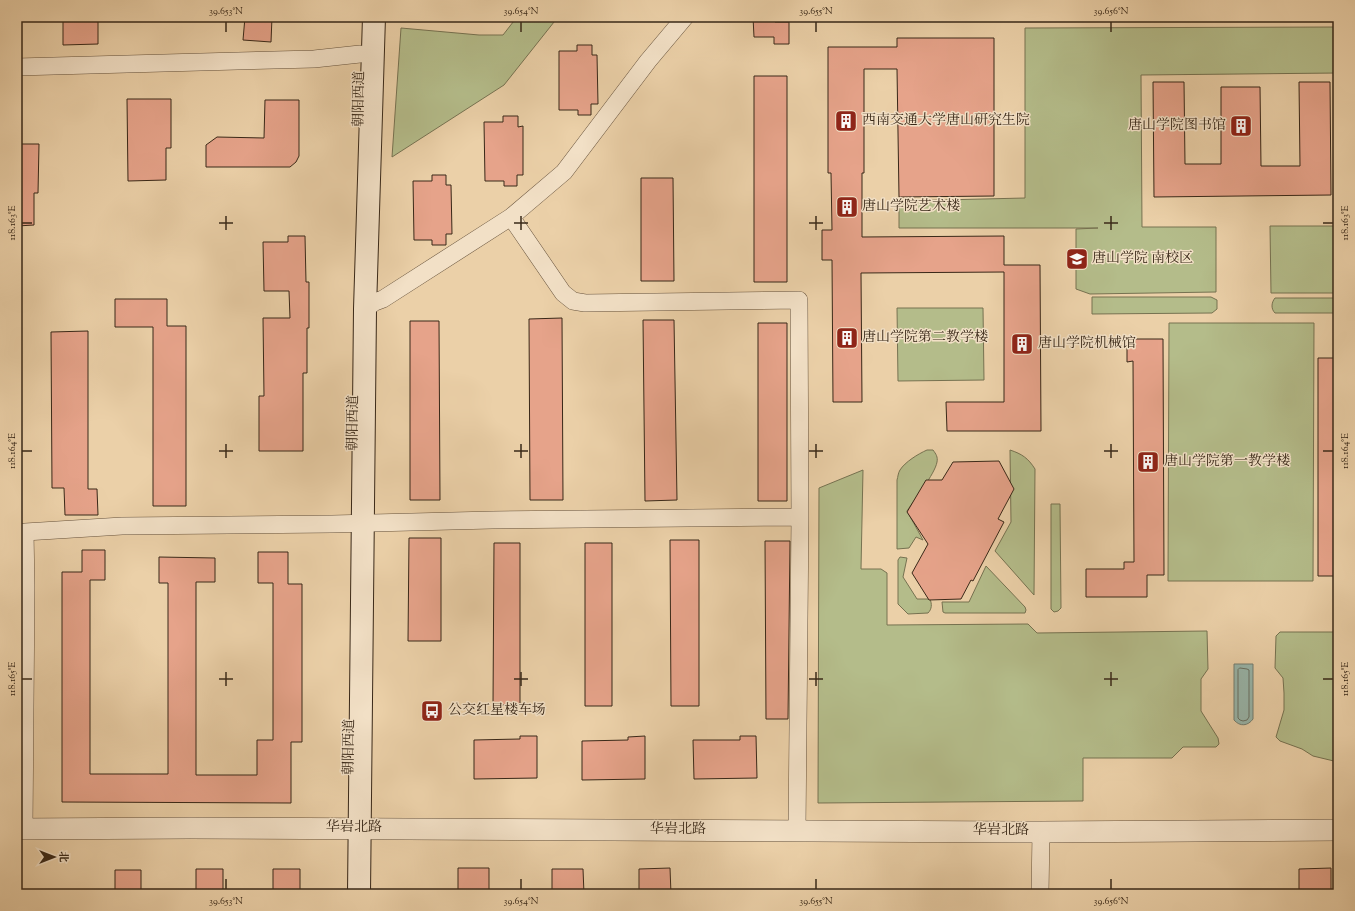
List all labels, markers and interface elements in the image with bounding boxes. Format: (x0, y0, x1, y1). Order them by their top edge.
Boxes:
text: 39.653°N (209, 4, 243, 19)
text: 39.654°N (503, 4, 539, 19)
text: 39.655°N (799, 4, 833, 19)
text: 39.656°N (1093, 4, 1129, 19)
street label: 朝阳西道 (350, 71, 370, 127)
building icon: 西南交通大学唐山研究生院 (833, 108, 859, 134)
place label: 西南交通大学唐山研究生院 (862, 111, 1030, 131)
building icon: 唐山学院图书馆 (1228, 113, 1254, 139)
place label: 唐山学院图书馆 (1128, 116, 1226, 136)
building icon: 唐山学院艺术楼 (834, 194, 860, 220)
place label: 唐山学院艺术楼 (862, 197, 960, 217)
text: 118.163°E (5, 205, 20, 241)
text: 118.163°E (1338, 205, 1353, 241)
school or university icon: 唐山学院 南校区 (1064, 246, 1090, 272)
place label: 唐山学院 南校区 (1092, 249, 1193, 269)
building icon: 唐山学院第二教学楼 (834, 325, 860, 351)
place label: 唐山学院第二教学楼 (862, 328, 988, 348)
building icon: 唐山学院机械馆 (1009, 331, 1035, 357)
place label: 唐山学院机械馆 (1038, 334, 1136, 354)
street label: 朝阳西道 (344, 395, 364, 451)
text: 118.164°E (5, 433, 20, 469)
text: 118.164°E (1338, 433, 1353, 469)
building icon: 唐山学院第一教学楼 (1135, 449, 1161, 475)
place label: 唐山学院第一教学楼 (1164, 452, 1290, 472)
text: 118.165°E (5, 662, 20, 696)
text: 118.165°E (1338, 662, 1353, 696)
bus stop icon: 公交红星楼车场 (419, 698, 445, 724)
place label: 公交红星楼车场 (448, 701, 546, 721)
street label: 朝阳西道 (340, 719, 360, 775)
street label: 华岩北路 (326, 818, 382, 838)
street label: 华岩北路 (650, 820, 706, 840)
street label: 华岩北路 (973, 821, 1029, 841)
north arrow (34, 837, 74, 877)
text: 北 (55, 852, 71, 863)
text: 39.653°N (209, 894, 243, 909)
text: 39.654°N (503, 894, 539, 909)
text: 39.655°N (799, 894, 833, 909)
text: 39.656°N (1093, 894, 1129, 909)

